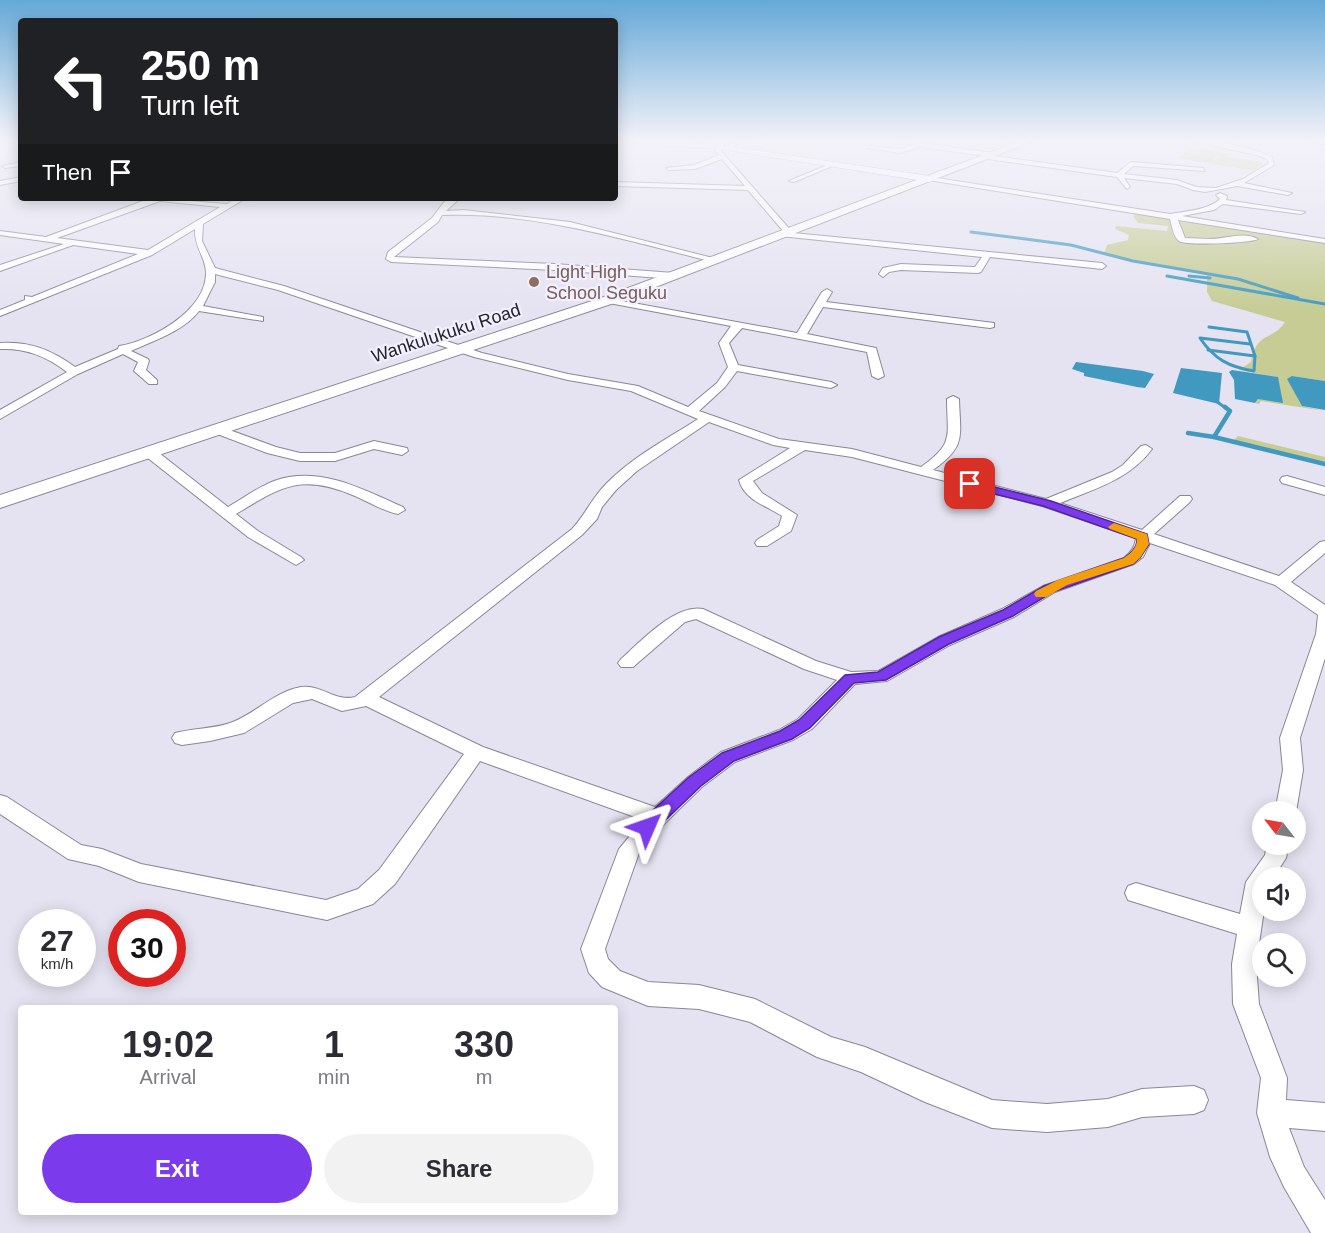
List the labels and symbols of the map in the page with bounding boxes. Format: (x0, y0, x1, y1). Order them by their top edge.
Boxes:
place label: Light High School Seguku (546, 262, 667, 303)
marker: Light High School Seguku (527, 275, 541, 289)
street label: Wankulukuku Road (369, 299, 523, 367)
pin (944, 458, 995, 509)
position arrow (615, 795, 679, 859)
north arrow (1252, 801, 1306, 855)
speed limit sign: 30 (108, 909, 186, 987)

